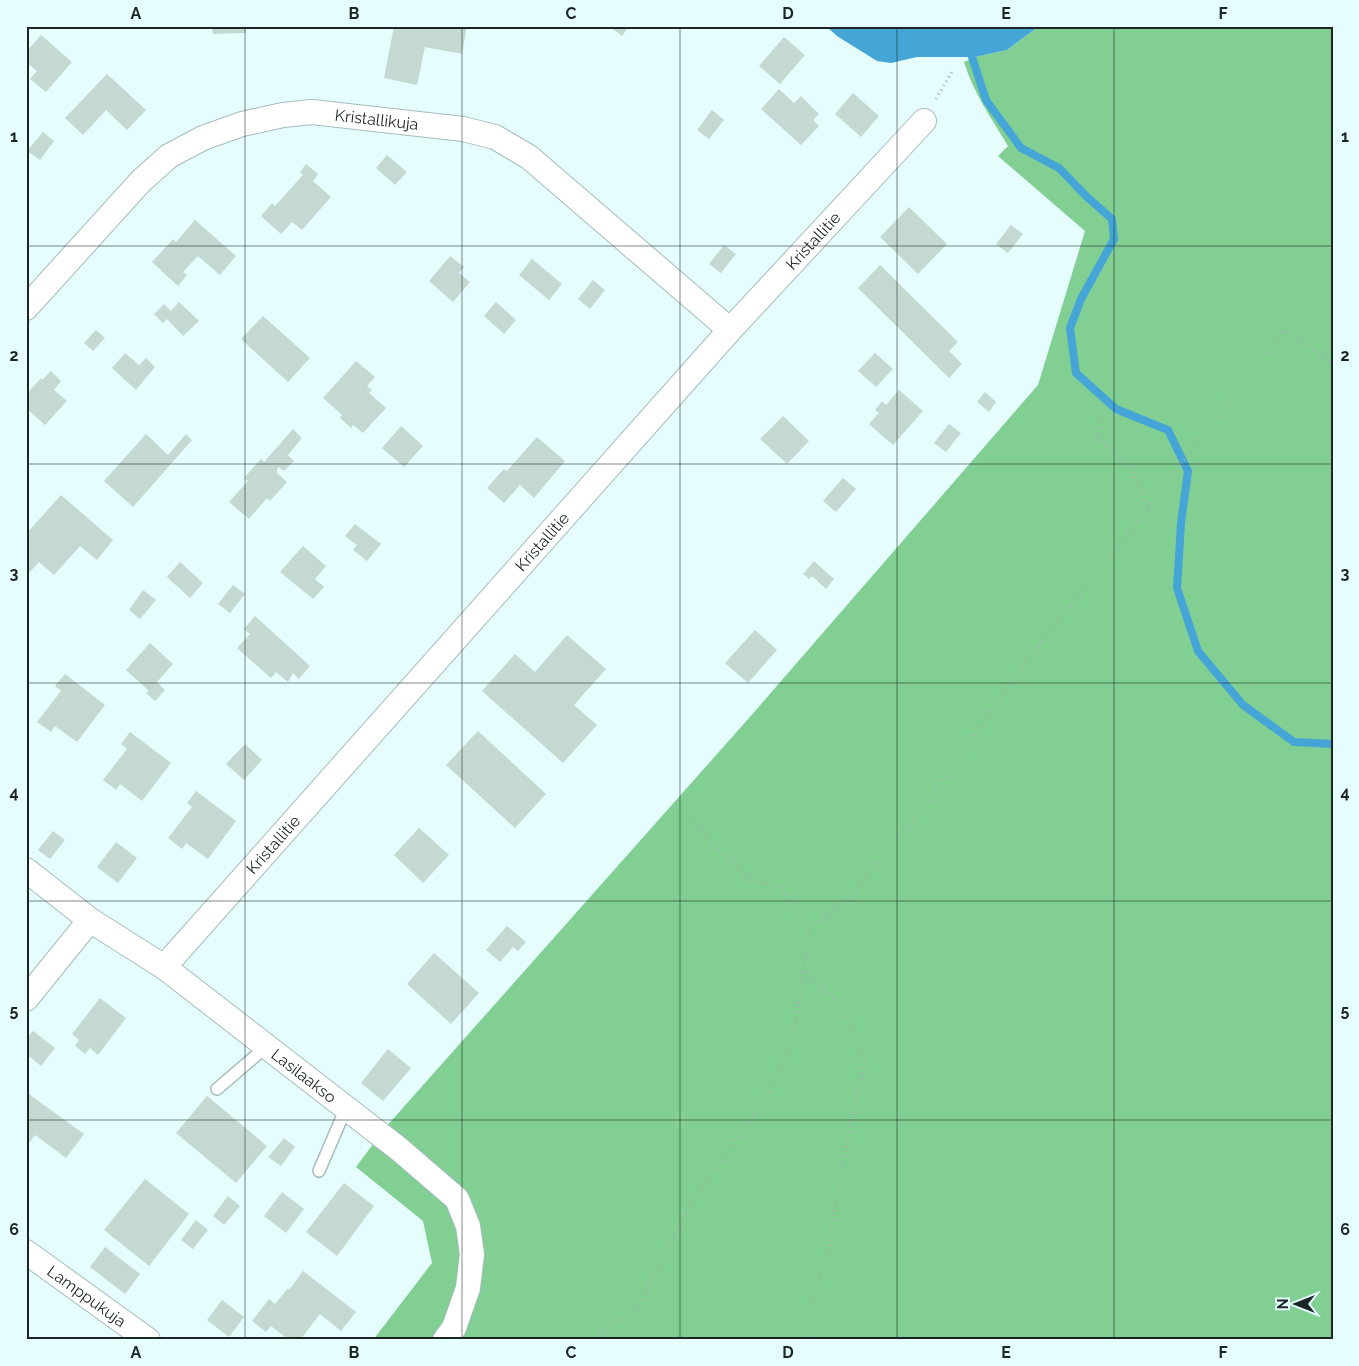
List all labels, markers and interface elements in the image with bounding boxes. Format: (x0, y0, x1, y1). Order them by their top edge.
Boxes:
text: A (131, 4, 142, 23)
text: B (349, 4, 360, 23)
text: C (566, 4, 577, 23)
text: D (782, 4, 794, 23)
text: E (1001, 4, 1011, 23)
text: F (1218, 4, 1228, 23)
street label: Kristallikuja (334, 105, 419, 133)
text: 1 (10, 127, 18, 146)
text: 1 (1341, 127, 1349, 146)
street label: Kristallitie (782, 208, 844, 273)
text: 2 (9, 346, 19, 365)
text: 2 (1340, 346, 1350, 365)
street label: Kristallitie (511, 509, 573, 575)
text: 3 (10, 564, 19, 583)
text: 3 (1341, 564, 1350, 583)
text: 4 (9, 783, 19, 802)
text: 4 (1340, 783, 1350, 802)
street label: Kristallitie (242, 811, 304, 878)
text: 5 (10, 1001, 19, 1020)
text: 5 (1341, 1001, 1350, 1020)
street label: Lasilaakso (268, 1044, 340, 1106)
text: 6 (9, 1220, 19, 1239)
text: 6 (1340, 1220, 1350, 1239)
street label: Lamppukuja (44, 1261, 130, 1331)
north arrow (1272, 1278, 1322, 1328)
text: N (1275, 1299, 1291, 1309)
text: A (131, 1343, 142, 1362)
text: B (349, 1343, 360, 1362)
text: C (566, 1343, 577, 1362)
text: D (782, 1343, 794, 1362)
text: E (1001, 1343, 1011, 1362)
text: F (1218, 1343, 1228, 1362)

